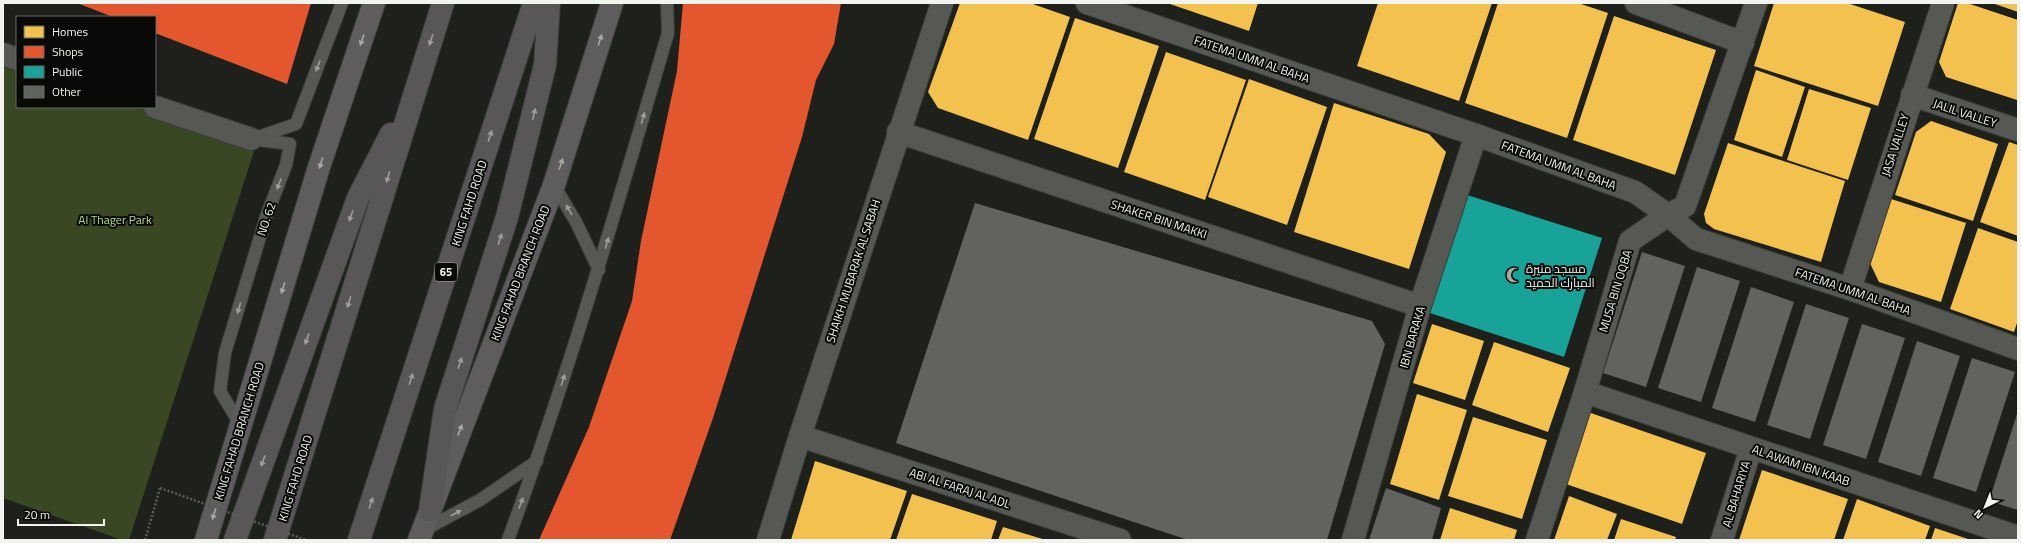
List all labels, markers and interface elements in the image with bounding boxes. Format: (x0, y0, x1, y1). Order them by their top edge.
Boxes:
legend (16, 16, 156, 108)
text: Homes (52, 22, 88, 41)
street label: FATEMA UMM AL BAHA (1192, 30, 1312, 88)
one-way arrow (359, 34, 365, 46)
one-way arrow (428, 34, 434, 46)
one-way arrow (597, 34, 603, 46)
text: Shops (52, 42, 84, 61)
one-way arrow (315, 60, 321, 72)
text: Public (52, 62, 82, 81)
text: Other (52, 82, 81, 101)
street label: JALIL VALLEY (1931, 94, 2000, 132)
one-way arrow (531, 107, 537, 120)
street label: JASA VALLEY (1876, 111, 1914, 179)
one-way arrow (640, 112, 646, 124)
one-way arrow (488, 129, 494, 141)
street label: FATEMA UMM AL BAHA (1499, 135, 1619, 195)
street label: KING FAHD ROAD (446, 157, 492, 249)
one-way arrow (317, 158, 323, 170)
one-way arrow (558, 158, 564, 170)
one-way arrow (385, 172, 391, 184)
one-way arrow (275, 178, 281, 190)
street label: SHAKER BIN MAKKI (1108, 194, 1210, 244)
street label: SHAIKH MUBARAK AL SABAH (821, 197, 885, 345)
street label: NO. 62 (251, 200, 281, 238)
street label: KING FAHAD BRANCH ROAD (485, 202, 555, 344)
one-way arrow (565, 204, 572, 216)
park label: Al Thager Park (78, 210, 152, 229)
one-way arrow (347, 211, 353, 223)
one-way arrow (497, 233, 503, 245)
one-way arrow (604, 237, 610, 249)
street label: MUSA BIN OQBA (1593, 247, 1637, 335)
place label: مسجد منيرة المبارك الحميد (1526, 259, 1595, 292)
street label: FATEMA UMM AL BAHA (1793, 262, 1913, 320)
road number: 65 (435, 263, 457, 281)
mosque icon: مسجد منيرة المبارك الحميد (1505, 266, 1523, 284)
one-way arrow (280, 282, 286, 294)
one-way arrow (346, 296, 352, 308)
one-way arrow (236, 302, 242, 314)
street label: IBN BARAKA (1394, 304, 1430, 370)
one-way arrow (303, 333, 309, 345)
one-way arrow (457, 357, 463, 369)
street label: KING FAHAD BRANCH ROAD (209, 359, 269, 503)
one-way arrow (408, 373, 414, 385)
one-way arrow (560, 374, 566, 386)
one-way arrow (458, 423, 464, 435)
street label: KING FAHD ROAD (273, 432, 317, 524)
street label: AL AWAM IBN KAAB (1750, 439, 1852, 491)
one-way arrow (259, 455, 265, 467)
street label: AL BAHARIYA (1717, 458, 1755, 530)
street label: ABI AL FARAJ AL ADL (907, 463, 1013, 513)
north arrow (1965, 487, 2005, 527)
one-way arrow (368, 497, 374, 509)
one-way arrow (519, 497, 525, 509)
scale bar (18, 501, 104, 527)
text: 20 m (24, 505, 50, 524)
text: N (1970, 506, 1986, 523)
one-way arrow (211, 508, 217, 520)
one-way arrow (450, 510, 462, 517)

